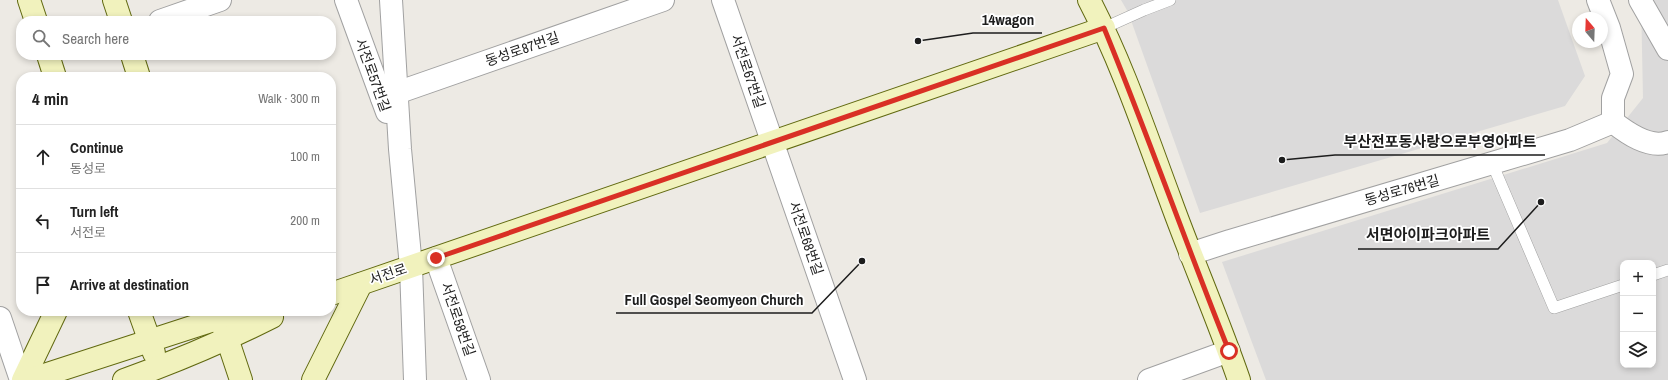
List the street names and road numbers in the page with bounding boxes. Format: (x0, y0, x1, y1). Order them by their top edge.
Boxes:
street label: 동성로87번길 (483, 28, 561, 70)
street label: 서전로67번길 (727, 32, 769, 110)
street label: 서전로57번길 (351, 36, 395, 114)
street label: 동성로76번길 (1362, 171, 1442, 209)
street label: 서전로68번길 (785, 199, 827, 277)
street label: 서전로 (367, 259, 409, 289)
street label: 서전로58번길 (437, 280, 479, 358)

